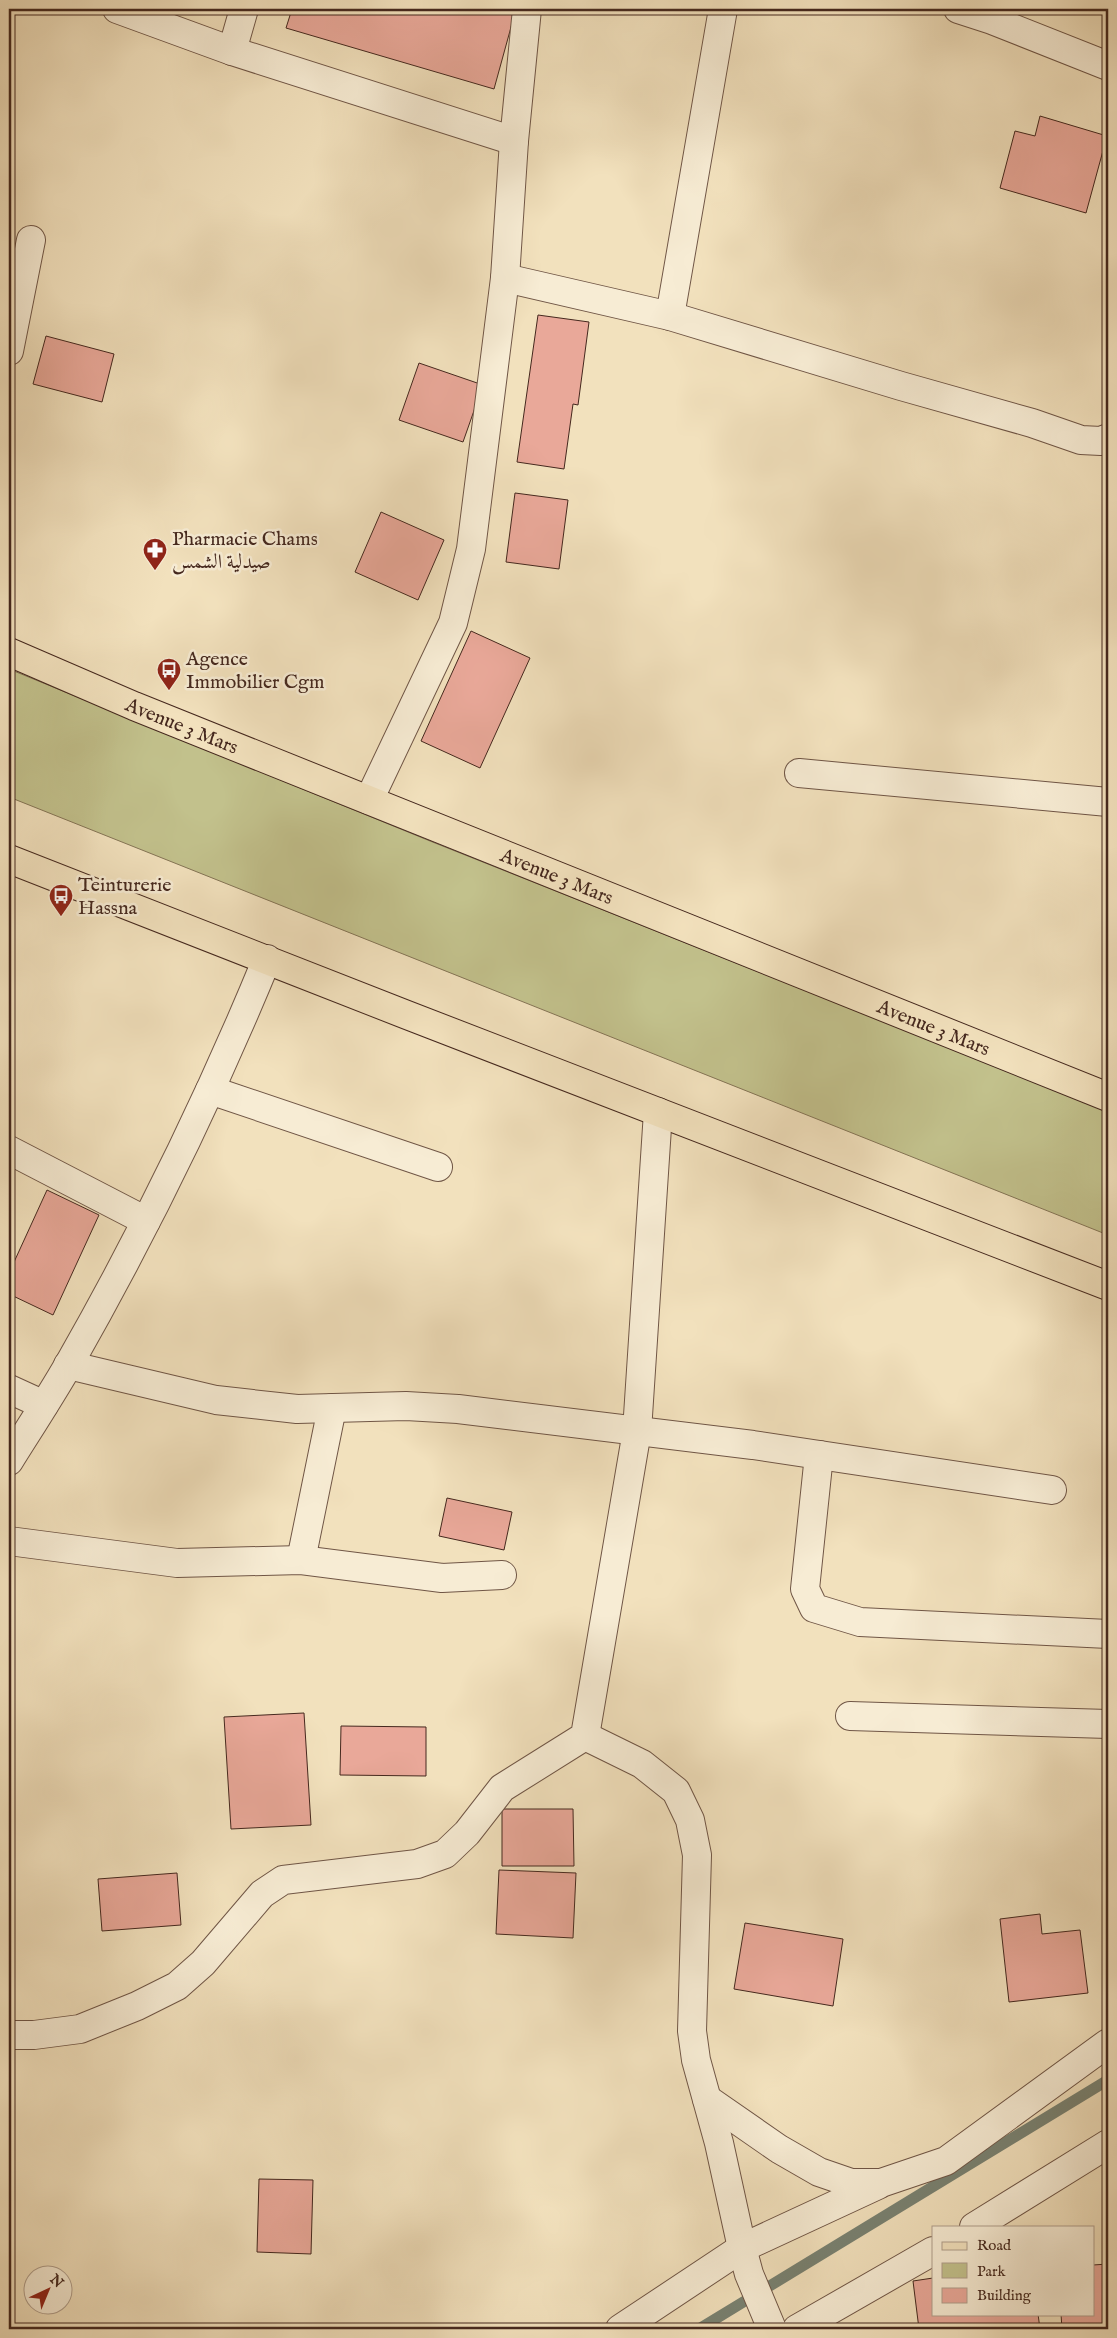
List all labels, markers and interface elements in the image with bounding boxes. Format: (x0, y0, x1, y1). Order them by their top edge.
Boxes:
place label: Pharmacie Chams صيدلية الشمس (172, 527, 318, 575)
pharmacy icon: Pharmacie Chams صيدلية الشمس (142, 537, 168, 571)
place label: Agence Immobilier Cgm (185, 647, 324, 695)
bus stop icon: Agence Immobilier Cgm (156, 657, 182, 691)
street label: Avenue 3 Mars (120, 692, 242, 761)
street label: Avenue 3 Mars (496, 843, 616, 911)
place label: Teinturerie Hassna (78, 873, 172, 921)
bus stop icon: Teinturerie Hassna (48, 883, 74, 917)
street label: Avenue 3 Mars (872, 994, 993, 1062)
legend (932, 2226, 1094, 2316)
text: Road (977, 2236, 1012, 2255)
text: Park (977, 2262, 1007, 2281)
north arrow (22, 2266, 72, 2316)
text: N (45, 2270, 67, 2292)
text: Building (977, 2286, 1032, 2305)

